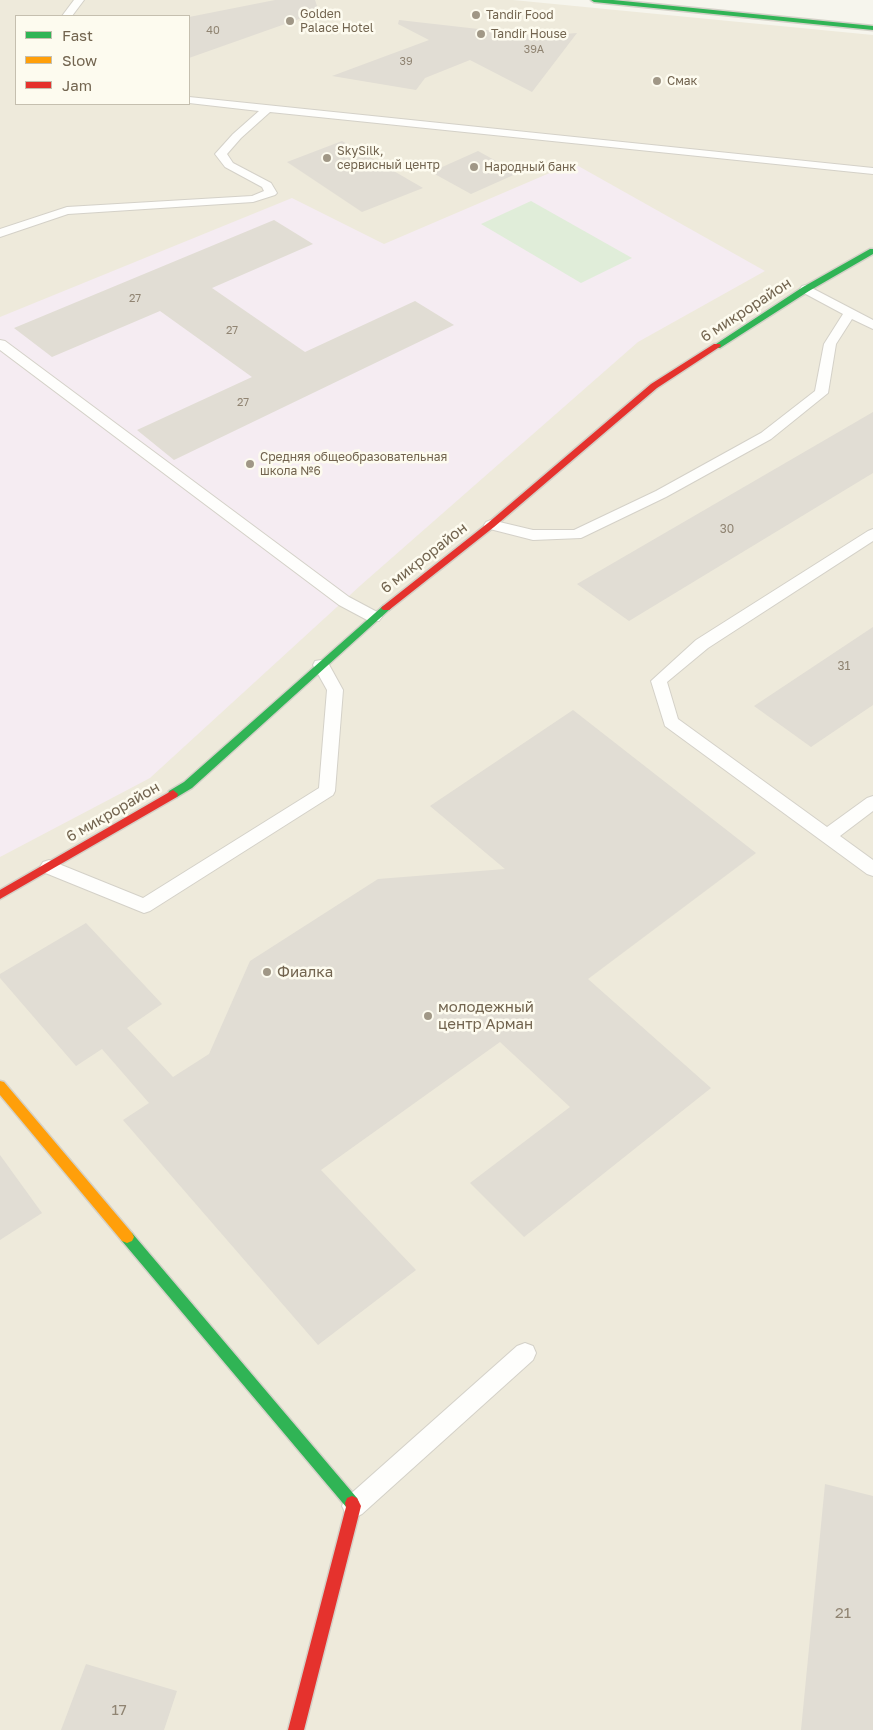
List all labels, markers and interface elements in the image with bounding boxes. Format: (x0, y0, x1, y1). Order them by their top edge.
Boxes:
place label: Golden Palace Hotel (300, 7, 374, 35)
place label: Tandir Food (486, 8, 554, 22)
marker: Tandir Food (470, 9, 482, 21)
legend (15, 15, 190, 105)
marker: Golden Palace Hotel (284, 15, 296, 27)
house number: 40 (206, 24, 220, 38)
text: Fast (62, 26, 93, 44)
place label: Tandir House (491, 27, 567, 41)
marker: Tandir House (475, 28, 487, 40)
house number: 39А (524, 43, 544, 57)
text: Slow (62, 51, 97, 69)
house number: 39 (399, 55, 413, 69)
place label: Смак (667, 74, 697, 88)
marker: Смак (651, 75, 663, 87)
text: Jam (62, 76, 92, 94)
place label: SkySilk, сервисный центр (337, 144, 440, 172)
marker: SkySilk, сервисный центр (321, 152, 333, 164)
place label: Народный банк (484, 160, 576, 174)
marker: Народный банк (468, 161, 480, 173)
street label: 6 микрорайон (697, 274, 795, 346)
house number: 27 (129, 292, 141, 306)
house number: 27 (226, 324, 238, 338)
house number: 27 (237, 396, 249, 410)
place label: Средняя общеобразовательная школа №6 (260, 450, 447, 478)
marker: Средняя общеобразовательная школа №6 (244, 458, 256, 470)
street label: 6 микрорайон (377, 519, 471, 597)
house number: 30 (720, 522, 734, 536)
house number: 31 (838, 659, 850, 673)
street label: 6 микрорайон (63, 778, 163, 846)
place label: Фиалка (277, 963, 333, 981)
marker: Фиалка (261, 966, 273, 978)
place label: молодежный центр Арман (438, 998, 534, 1033)
marker: молодежный центр Арман (422, 1010, 434, 1022)
house number: 21 (835, 1604, 851, 1622)
house number: 17 (111, 1701, 127, 1719)

